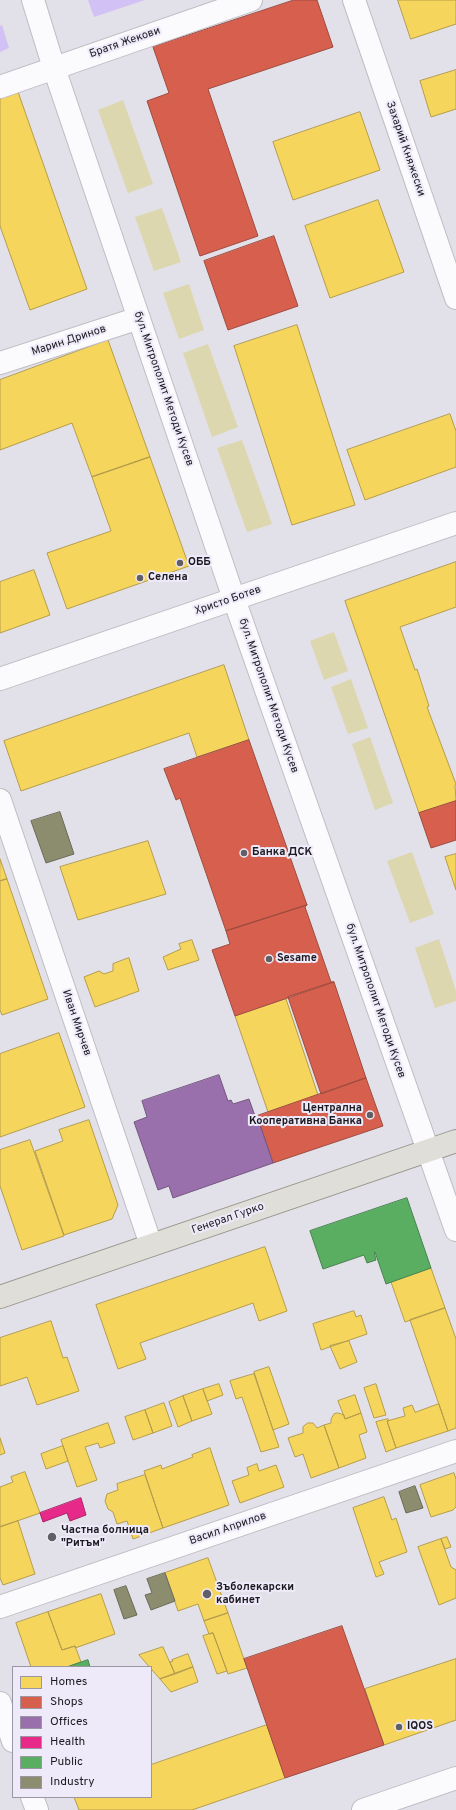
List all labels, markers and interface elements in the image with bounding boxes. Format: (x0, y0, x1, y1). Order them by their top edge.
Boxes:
street label: Братя Жекови (88, 25, 162, 61)
street label: Захарий Княжески (383, 100, 427, 198)
street label: бул. Митрополит Методи Кусев (130, 310, 196, 468)
street label: Марин Дринов (30, 323, 108, 359)
place label: ОББ (188, 556, 211, 570)
marker: ОББ (175, 558, 185, 568)
place label: Селена (148, 571, 188, 585)
marker: Селена (135, 573, 145, 583)
street label: Христо Ботев (193, 583, 263, 619)
street label: бул. Митрополит Методи Кусев (235, 617, 301, 775)
place label: Банка ДСК (252, 846, 312, 860)
marker: Банка ДСК (239, 848, 249, 858)
street label: бул. Митрополит Методи Кусев (342, 922, 408, 1080)
place label: Sesame (277, 952, 317, 966)
marker: Sesame (264, 954, 274, 964)
street label: Иван Мирчев (59, 988, 93, 1058)
place label: Централна Кооперативна Банка (249, 1102, 362, 1128)
marker: Централна Кооперативна Банка (365, 1110, 375, 1120)
street label: Генерал Гурко (190, 1200, 266, 1238)
street label: Васил Априлов (188, 1510, 268, 1548)
place label: Частна болница "Ритъм" (61, 1524, 149, 1550)
marker: Частна болница "Ритъм" (46, 1531, 58, 1543)
place label: Зъболекарски кабинет (216, 1581, 294, 1607)
marker: Зъболекарски кабинет (201, 1588, 213, 1600)
legend (12, 1666, 152, 1798)
text: Homes (50, 1674, 87, 1690)
text: Shops (50, 1694, 83, 1710)
text: Offices (50, 1714, 88, 1730)
place label: IQOS (407, 1720, 433, 1734)
marker: IQOS (394, 1722, 404, 1732)
text: Health (50, 1734, 85, 1750)
text: Public (50, 1754, 83, 1770)
text: Industry (50, 1774, 95, 1790)

